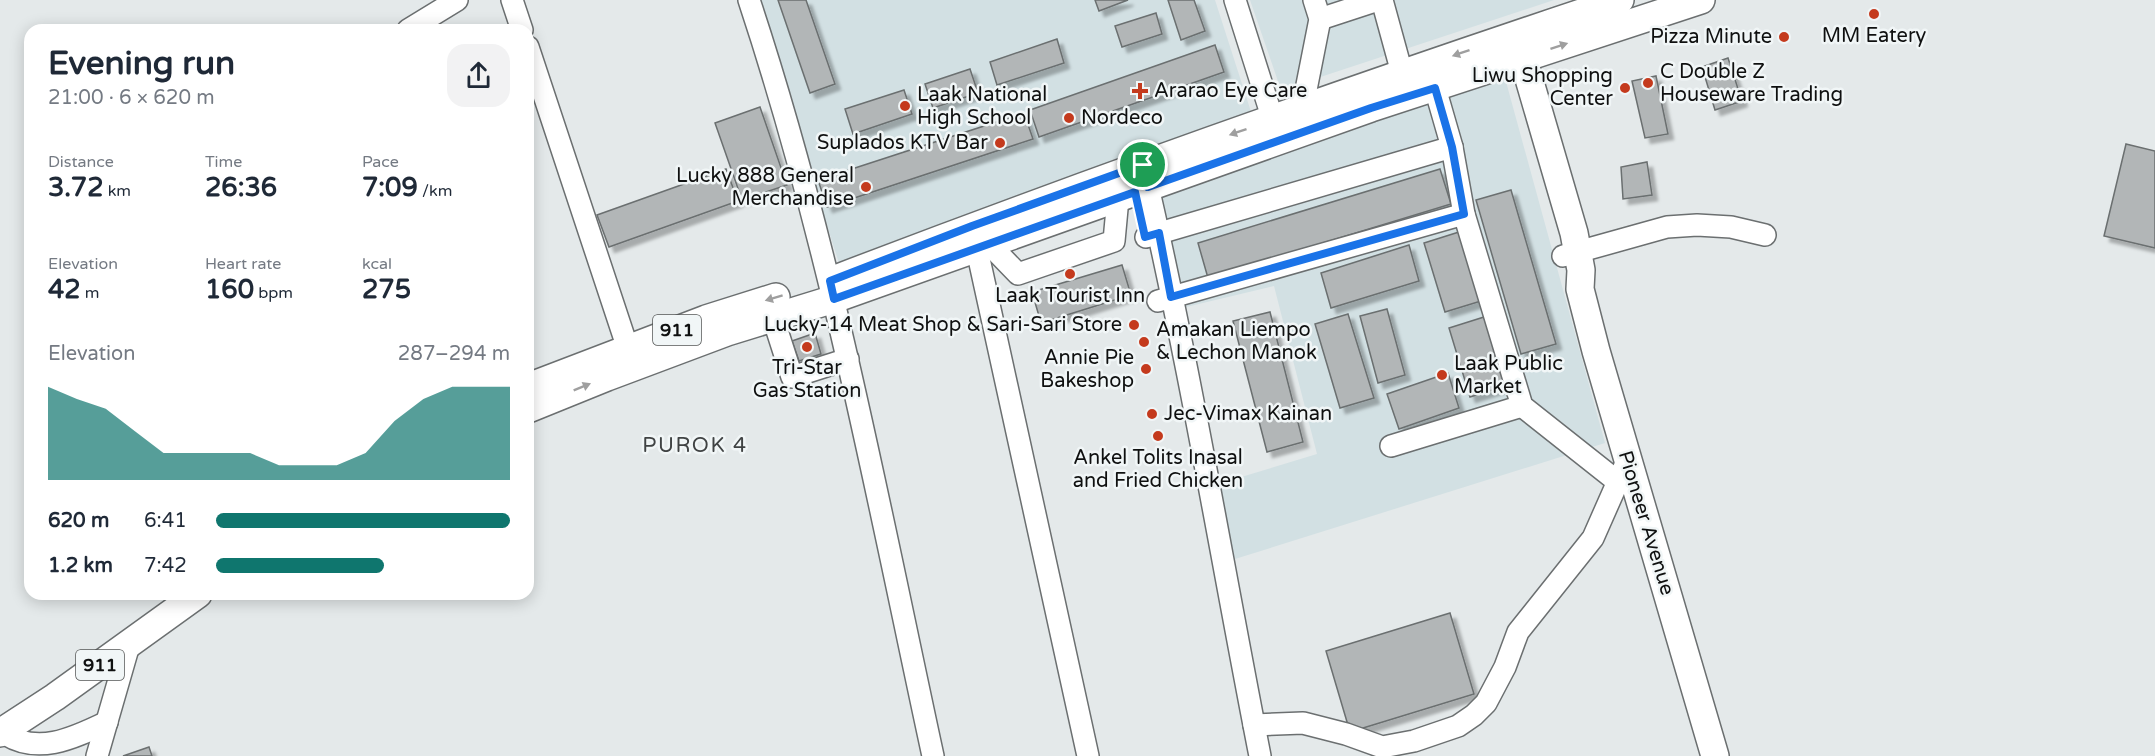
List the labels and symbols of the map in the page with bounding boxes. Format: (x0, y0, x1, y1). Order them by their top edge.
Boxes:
marker: MM Eatery (1867, 7, 1881, 21)
place label: MM Eatery (1822, 24, 1927, 48)
place label: Pizza Minute (1650, 25, 1772, 49)
marker: Pizza Minute (1777, 30, 1791, 44)
one-way arrow (1550, 41, 1568, 50)
one-way arrow (1452, 49, 1470, 58)
place label: C Double Z Houseware Trading (1660, 60, 1843, 107)
place label: Liwu Shopping Center (1472, 64, 1613, 111)
marker: C Double Z Houseware Trading (1641, 76, 1655, 90)
place label: Ararao Eye Care (1154, 79, 1307, 103)
marker: Liwu Shopping Center (1618, 81, 1632, 95)
marker: Ararao Eye Care (1131, 82, 1149, 100)
place label: Laak National High School (917, 83, 1047, 130)
marker: Laak National High School (898, 99, 912, 113)
place label: Nordeco (1081, 106, 1163, 130)
marker: Nordeco (1062, 111, 1076, 125)
one-way arrow (1229, 128, 1247, 137)
place label: Suplados KTV Bar (817, 131, 988, 155)
marker: Suplados KTV Bar (993, 136, 1007, 150)
pin (1117, 139, 1168, 190)
place label: Lucky 888 General Merchandise (676, 164, 854, 211)
marker: Lucky 888 General Merchandise (859, 180, 873, 194)
marker: Laak Tourist Inn (1063, 267, 1077, 281)
place label: Laak Tourist Inn (995, 284, 1145, 308)
one-way arrow (765, 294, 783, 303)
place label: Lucky-14 Meat Shop & Sari-Sari Store (764, 313, 1122, 337)
road number: 911 (653, 315, 701, 345)
marker: Lucky-14 Meat Shop & Sari-Sari Store (1127, 318, 1141, 332)
place label: Amakan Liempo & Lechon Manok (1156, 318, 1317, 365)
marker: Amakan Liempo & Lechon Manok (1137, 335, 1151, 349)
marker: Tri-Star Gas Station (800, 340, 814, 354)
place label: Annie Pie Bakeshop (1040, 346, 1134, 393)
place label: Laak Public Market (1454, 352, 1563, 399)
place label: Tri-Star Gas Station (753, 356, 861, 403)
marker: Annie Pie Bakeshop (1139, 362, 1153, 376)
marker: Laak Public Market (1435, 368, 1449, 382)
one-way arrow (573, 382, 591, 391)
place label: Jec-Vimax Kainan (1164, 402, 1332, 426)
marker: Jec-Vimax Kainan (1145, 407, 1159, 421)
marker: Ankel Tolits Inasal and Fried Chicken (1151, 429, 1165, 443)
district label: PUROK 4 (642, 433, 748, 458)
place label: Ankel Tolits Inasal and Fried Chicken (1073, 446, 1243, 493)
street label: Pioneer Avenue (1613, 448, 1679, 598)
road number: 911 (76, 650, 124, 680)

